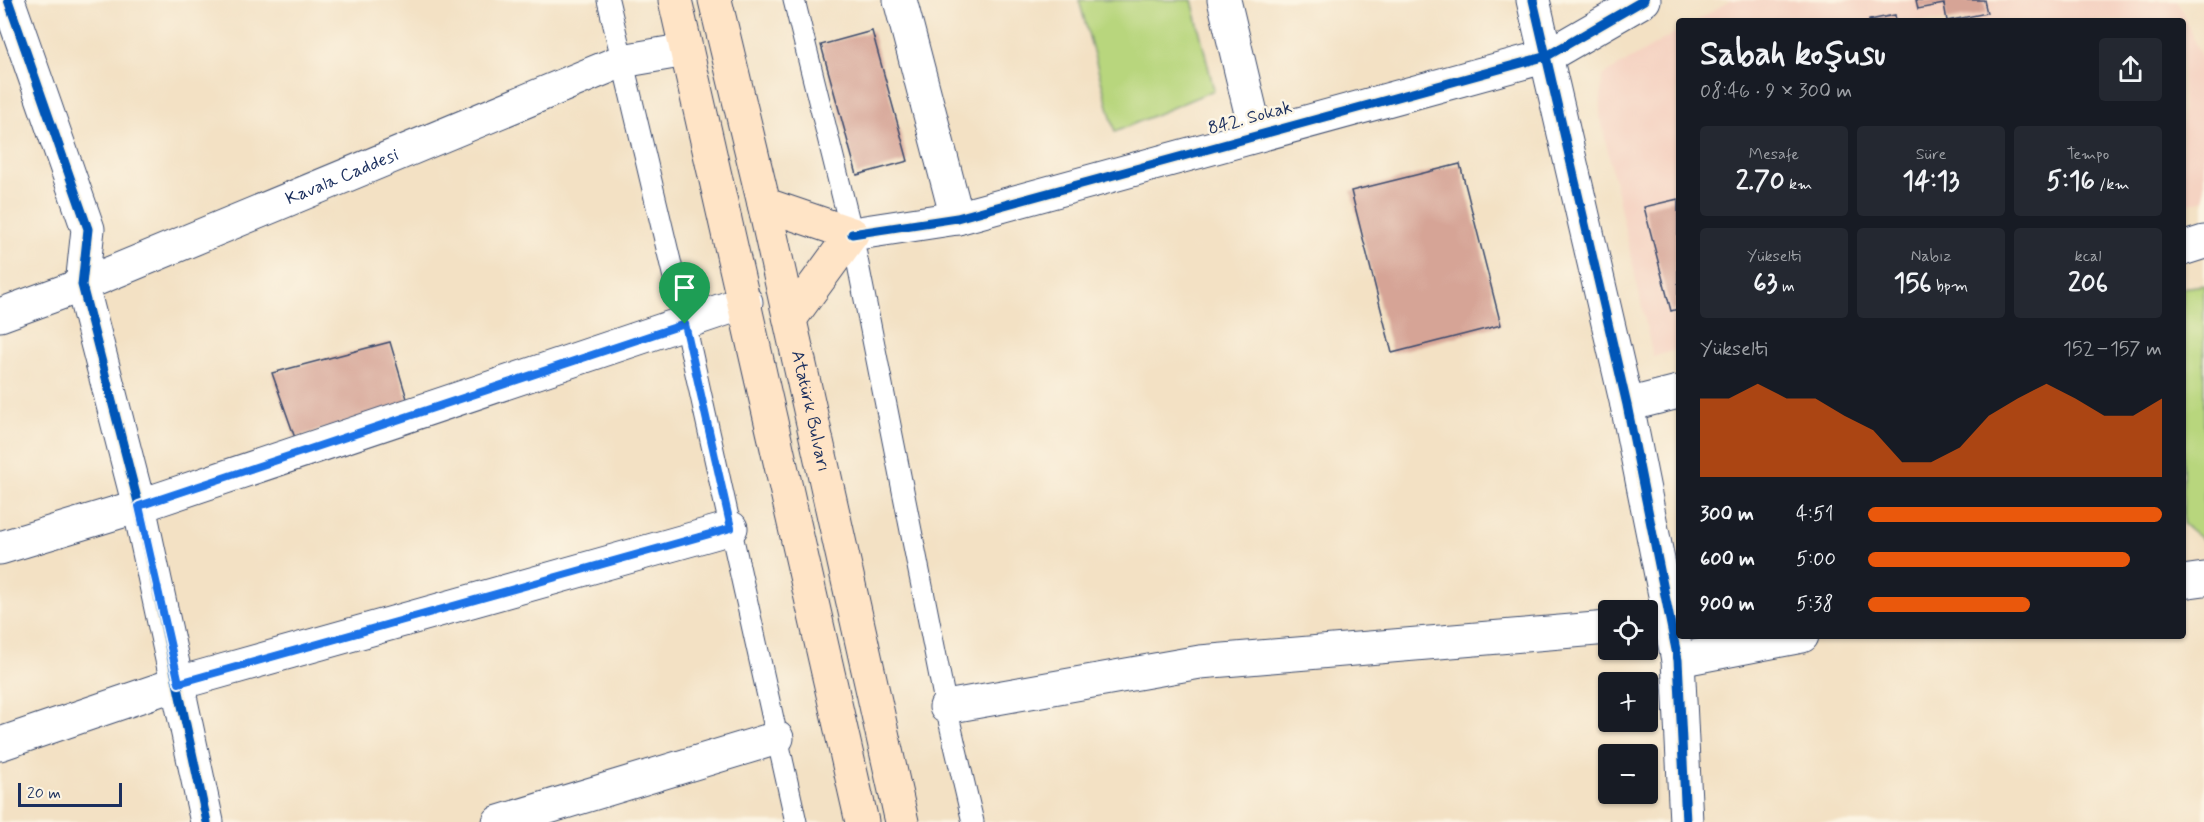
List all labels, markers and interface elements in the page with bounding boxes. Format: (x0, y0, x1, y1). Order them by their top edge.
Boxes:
text: Sabah koşusu (1700, 33, 1886, 77)
button: share (2099, 38, 2162, 101)
text: 08:46 · 9 × 300 m (1700, 78, 1852, 105)
street label: 842. Sokak (1205, 95, 1295, 141)
street label: Kavala Caddesi (282, 143, 402, 211)
text: Mesafe (1749, 144, 1799, 165)
text: Süre (1916, 144, 1946, 165)
text: Tempo (2067, 144, 2109, 165)
text: 2.70 (1736, 165, 1785, 199)
text: 14:13 (1903, 165, 1959, 199)
text: 5:16 (2046, 165, 2095, 199)
text: km (1785, 174, 1812, 195)
text: /km (2095, 174, 2130, 195)
text: Yükselti (1747, 246, 1801, 267)
text: Nabız (1911, 246, 1951, 267)
text: kcal (2075, 246, 2101, 267)
pin (659, 262, 710, 324)
text: 63 (1753, 267, 1778, 301)
text: 156 (1894, 267, 1932, 301)
text: 206 (2068, 267, 2108, 301)
icon: arrive (668, 271, 701, 304)
text: m (1778, 276, 1795, 297)
text: bpm (1932, 276, 1968, 297)
text: Yükselti (1700, 336, 1768, 363)
text: 152–157 m (2063, 336, 2162, 363)
street label: Atatürk Bulvarı (785, 348, 835, 474)
text: 300 m (1700, 501, 1754, 528)
text: 4:51 (1796, 501, 1834, 528)
text: 600 m (1700, 546, 1755, 573)
text: 5:00 (1796, 546, 1836, 573)
text: 900 m (1700, 591, 1755, 618)
text: 5:38 (1796, 591, 1833, 618)
map controls (1598, 600, 1658, 804)
button: locate (1598, 600, 1658, 660)
button: + (1598, 672, 1658, 732)
button: − (1598, 744, 1658, 804)
scale bar (18, 780, 122, 808)
text: 20 m (27, 783, 61, 804)

